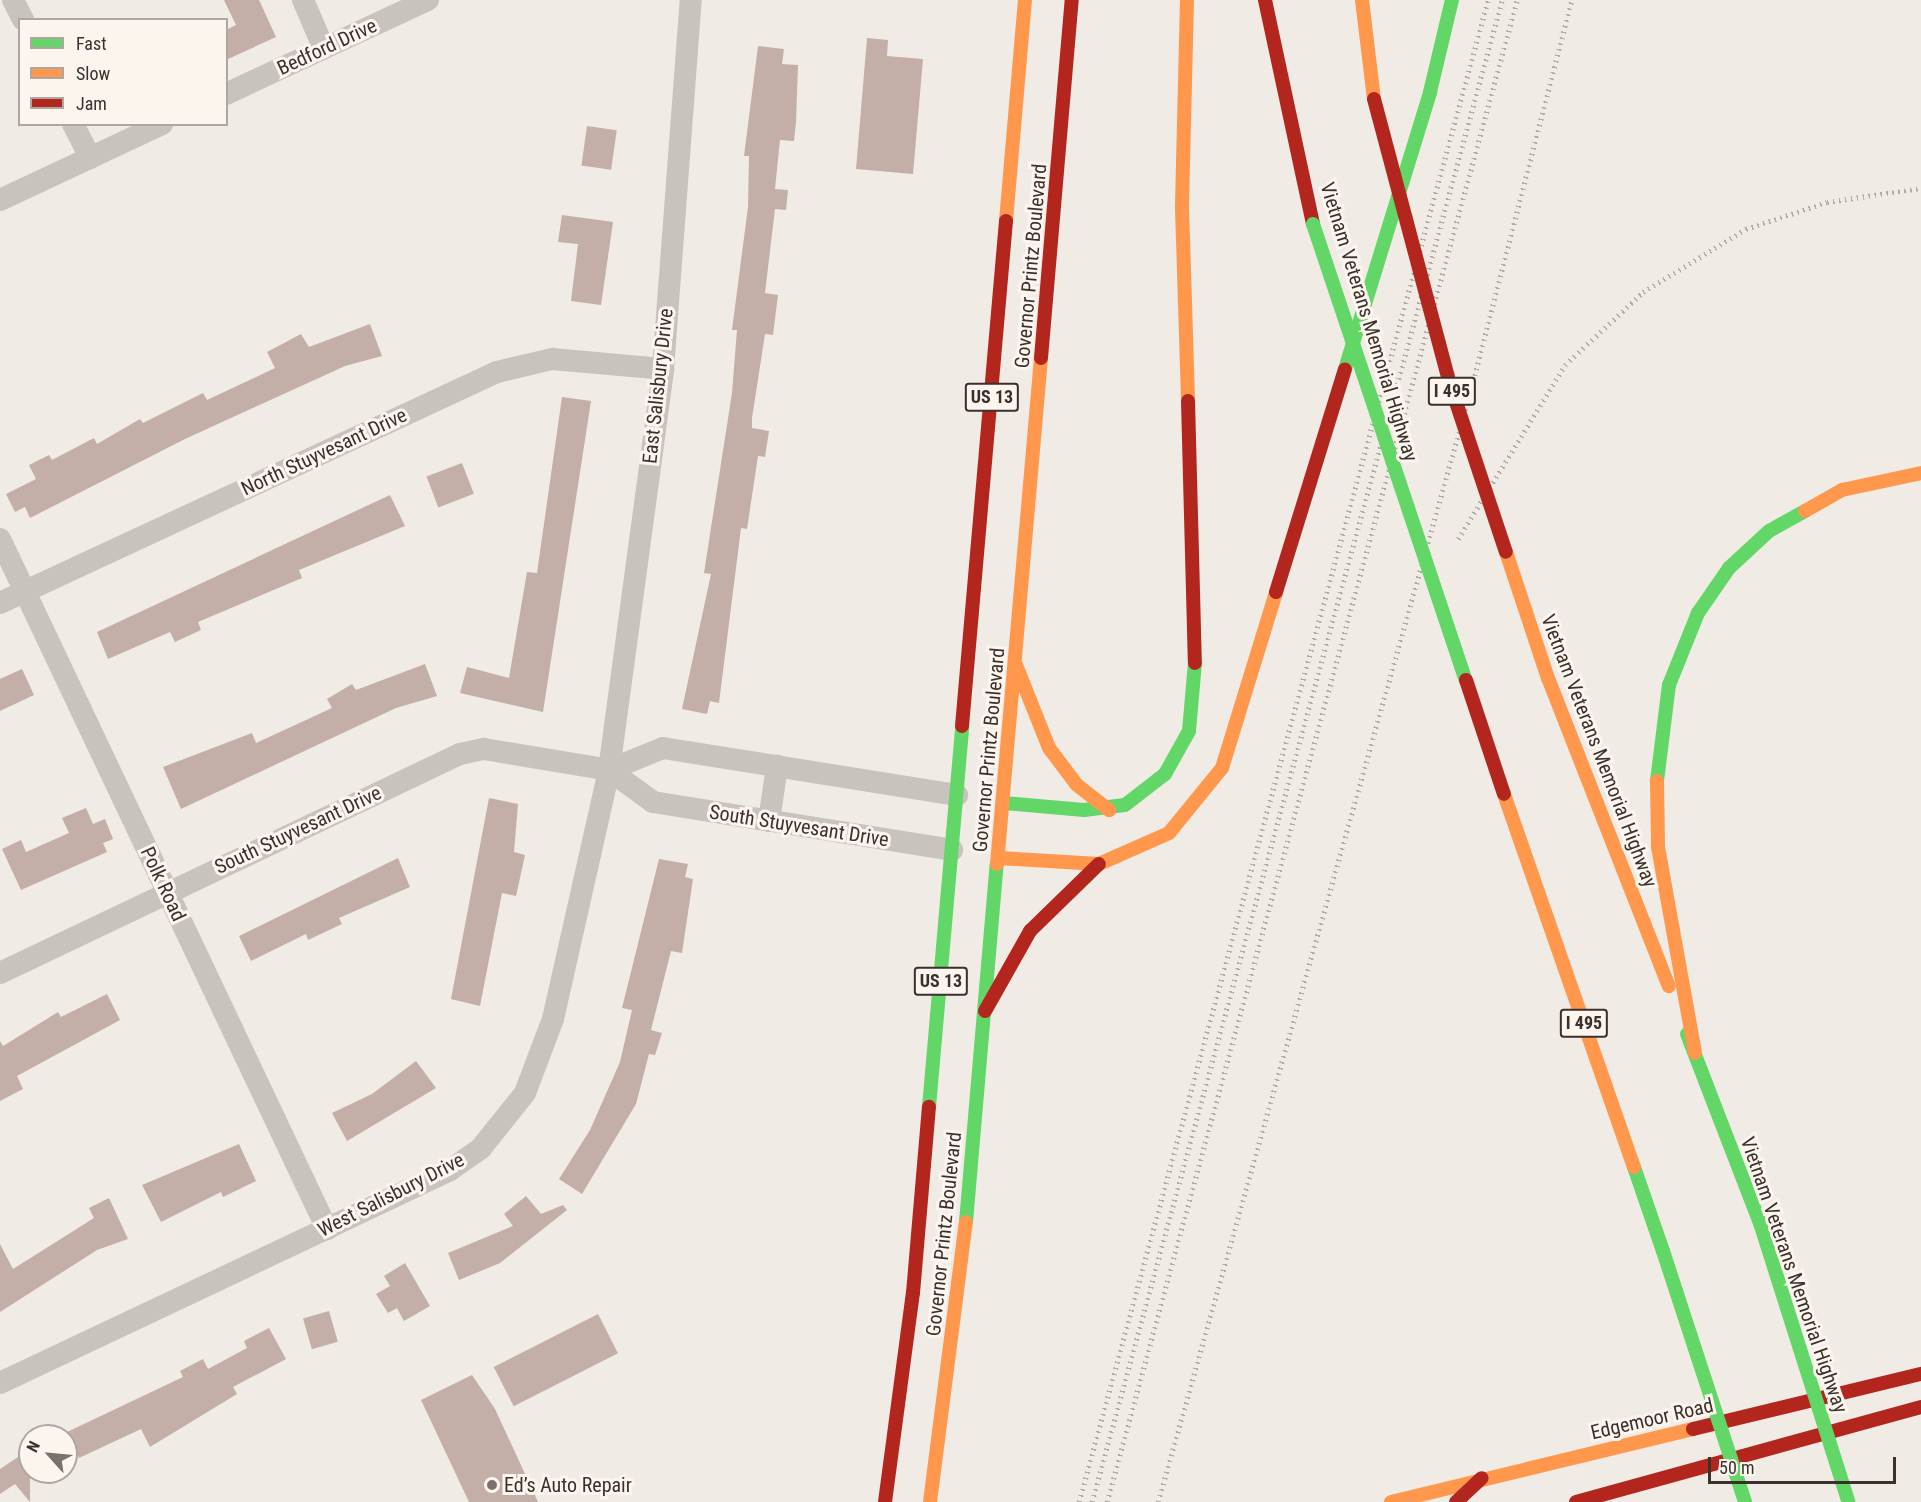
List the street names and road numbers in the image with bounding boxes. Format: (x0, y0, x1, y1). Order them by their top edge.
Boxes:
street label: Bedford Drive (273, 14, 381, 80)
street label: Governor Printz Boulevard (1010, 163, 1052, 369)
street label: Vietnam Veterans Memorial Highway (1315, 180, 1423, 464)
street label: East Salisbury Drive (638, 307, 678, 465)
road number: I 495 (1426, 376, 1478, 406)
road number: US 13 (964, 382, 1020, 412)
street label: North Stuyvesant Drive (237, 403, 411, 501)
street label: Vietnam Veterans Memorial Highway (1536, 611, 1662, 891)
street label: Governor Printz Boulevard (968, 647, 1010, 853)
street label: South Stuyvesant Drive (211, 781, 385, 879)
street label: South Stuyvesant Drive (708, 800, 890, 852)
street label: Polk Road (135, 843, 191, 925)
road number: US 13 (912, 966, 970, 996)
road number: I 495 (1558, 1008, 1610, 1038)
street label: Governor Printz Boulevard (921, 1131, 967, 1337)
street label: Vietnam Veterans Memorial Highway (1735, 1134, 1853, 1416)
street label: West Salisbury Drive (314, 1148, 468, 1242)
street label: Edgemoor Road (1588, 1393, 1716, 1445)

